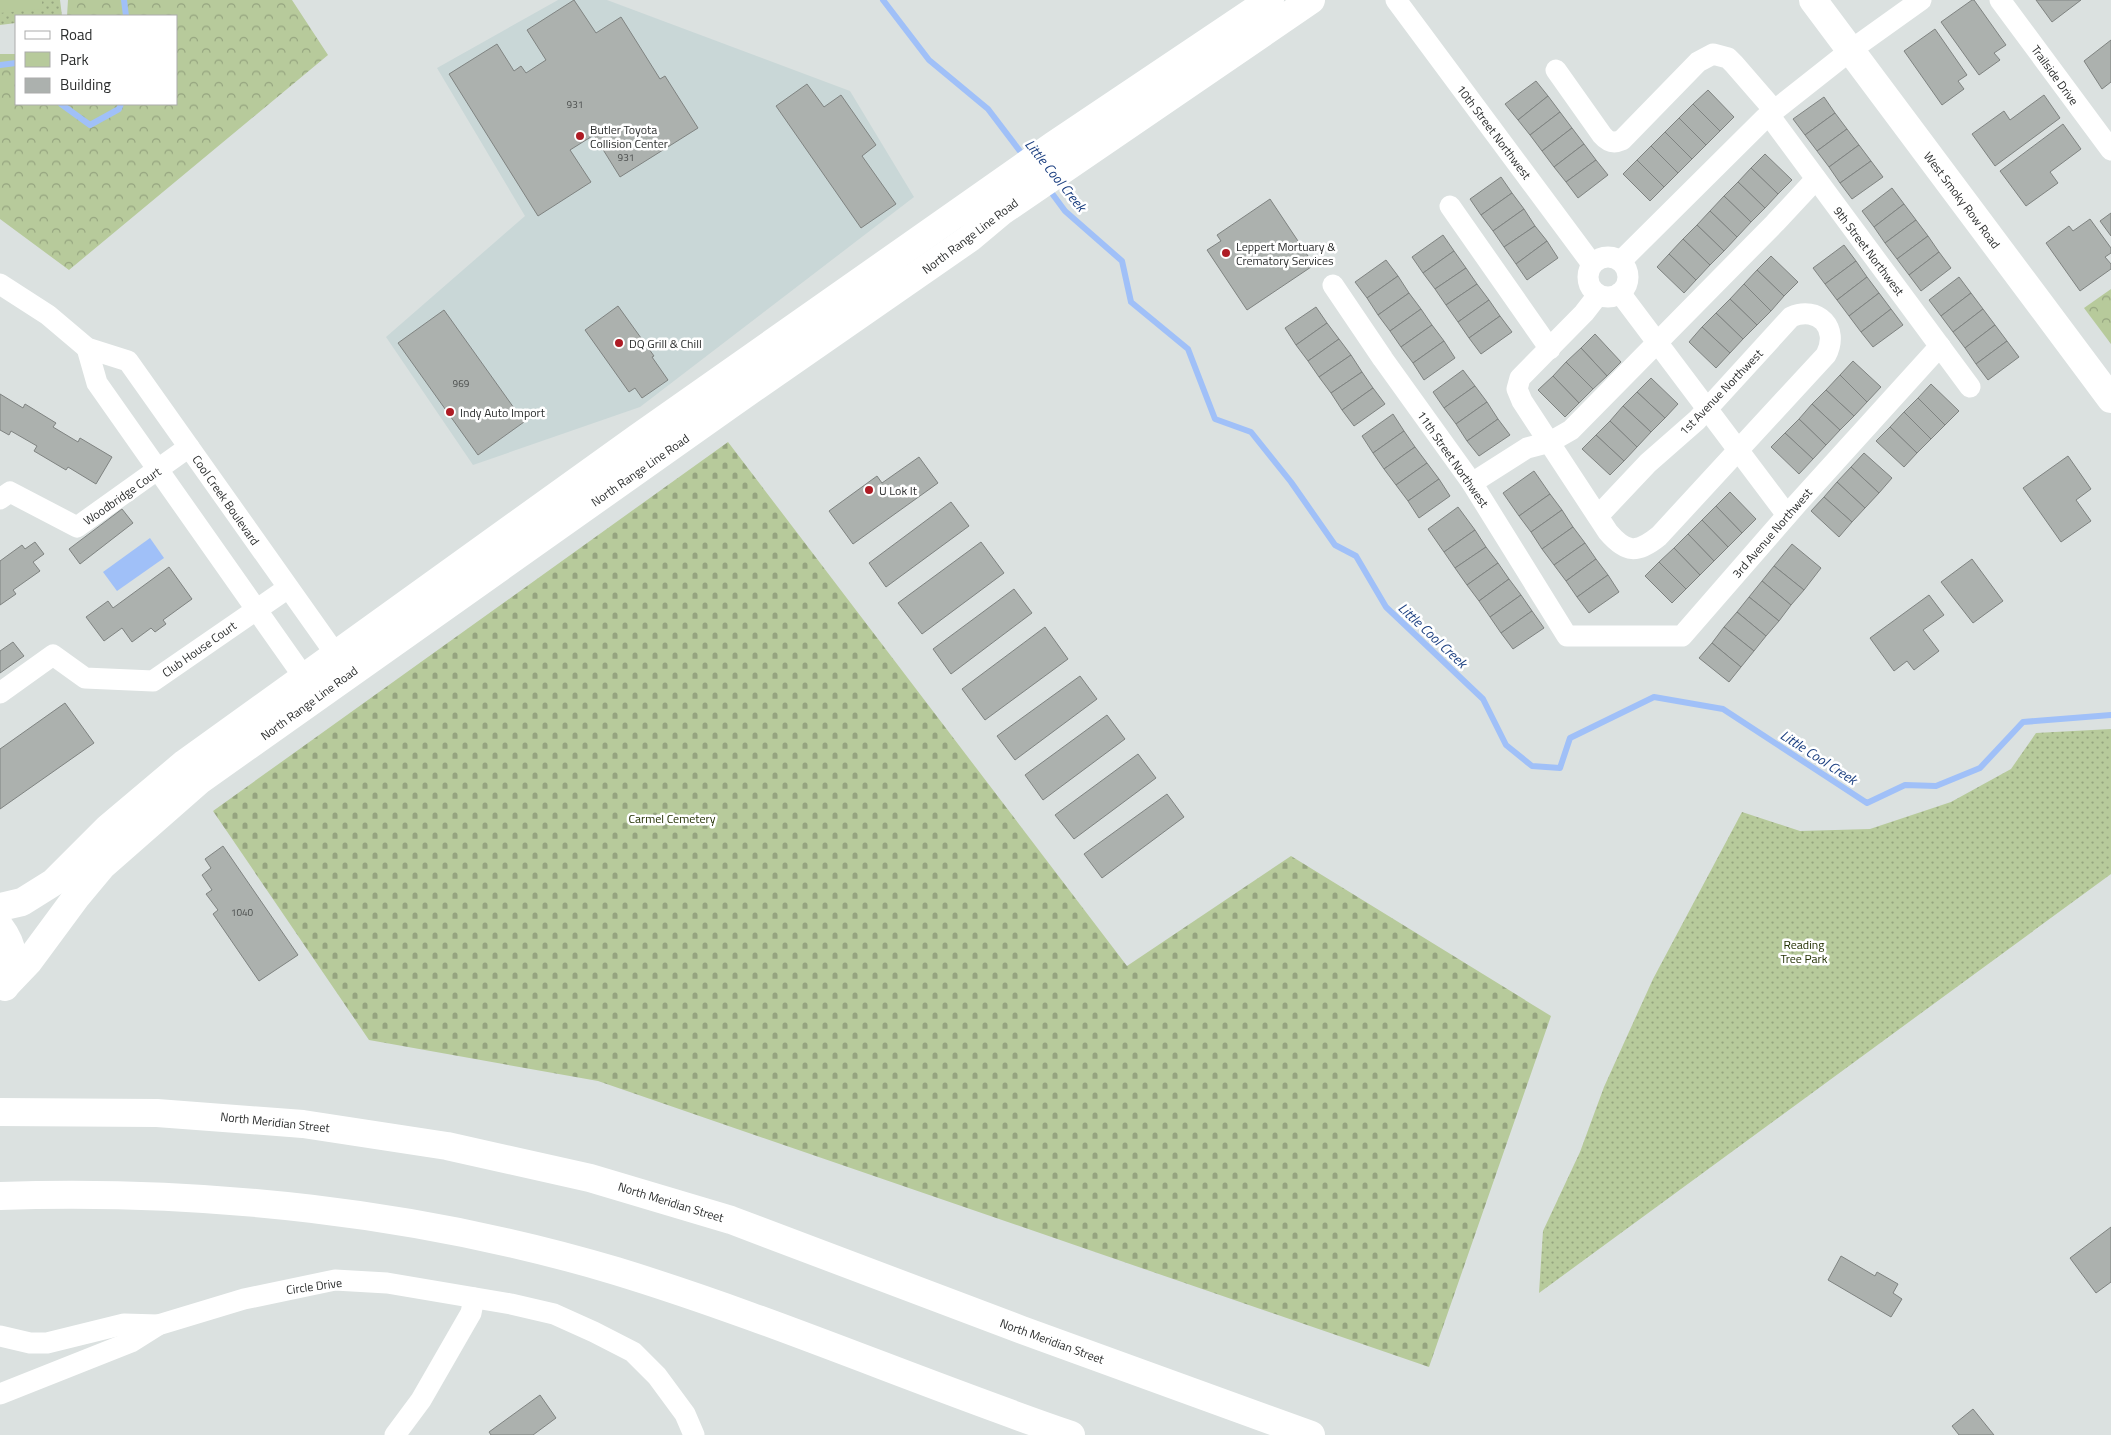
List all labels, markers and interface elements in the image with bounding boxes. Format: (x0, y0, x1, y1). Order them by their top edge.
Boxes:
legend (15, 15, 178, 105)
text: Road (60, 23, 92, 46)
street label: Trailside Drive (2027, 41, 2083, 109)
text: Park (60, 48, 89, 71)
text: Building (60, 73, 111, 96)
street label: 10th Street Northwest (1452, 81, 1536, 184)
house number: 931 (567, 97, 583, 112)
place label: Butler Toyota Collision Center (590, 120, 668, 153)
marker: Butler Toyota Collision Center (574, 130, 586, 142)
water label: Little Cool Creek (1020, 134, 1093, 217)
street label: West Smoky Row Road (1919, 147, 2005, 253)
house number: 931 (618, 150, 634, 165)
street label: North Range Line Road (918, 193, 1022, 279)
street label: 9th Street Northwest (1829, 202, 1909, 300)
place label: Leppert Mortuary & Crematory Services (1236, 237, 1336, 270)
marker: Leppert Mortuary & Crematory Services (1220, 247, 1232, 259)
place label: DQ Grill & Chill (629, 334, 702, 353)
marker: DQ Grill & Chill (613, 337, 625, 349)
street label: 1st Avenue Northwest (1675, 344, 1768, 439)
house number: 969 (453, 376, 470, 391)
place label: Indy Auto Import (460, 403, 546, 422)
marker: Indy Auto Import (444, 406, 456, 418)
street label: 11th Street Northwest (1412, 407, 1494, 512)
street label: North Range Line Road (587, 429, 693, 511)
street label: Cool Creek Boulevard (188, 451, 264, 549)
street label: Woodbridge Court (79, 462, 165, 530)
place label: U Lok It (879, 481, 918, 500)
street label: 3rd Avenue Northwest (1727, 483, 1817, 582)
marker: U Lok It (863, 484, 875, 496)
water label: Little Cool Creek (1394, 597, 1474, 674)
street label: Club House Court (158, 616, 241, 682)
street label: North Range Line Road (256, 661, 362, 745)
water label: Little Cool Creek (1777, 724, 1863, 791)
park label: Carmel Cemetery (629, 809, 716, 828)
house number: 1040 (231, 905, 254, 920)
park label: Reading Tree Park (1780, 935, 1828, 968)
street label: North Meridian Street (219, 1107, 331, 1137)
street label: North Meridian Street (616, 1177, 727, 1227)
street label: Circle Drive (285, 1273, 343, 1299)
street label: North Meridian Street (997, 1313, 1108, 1369)

